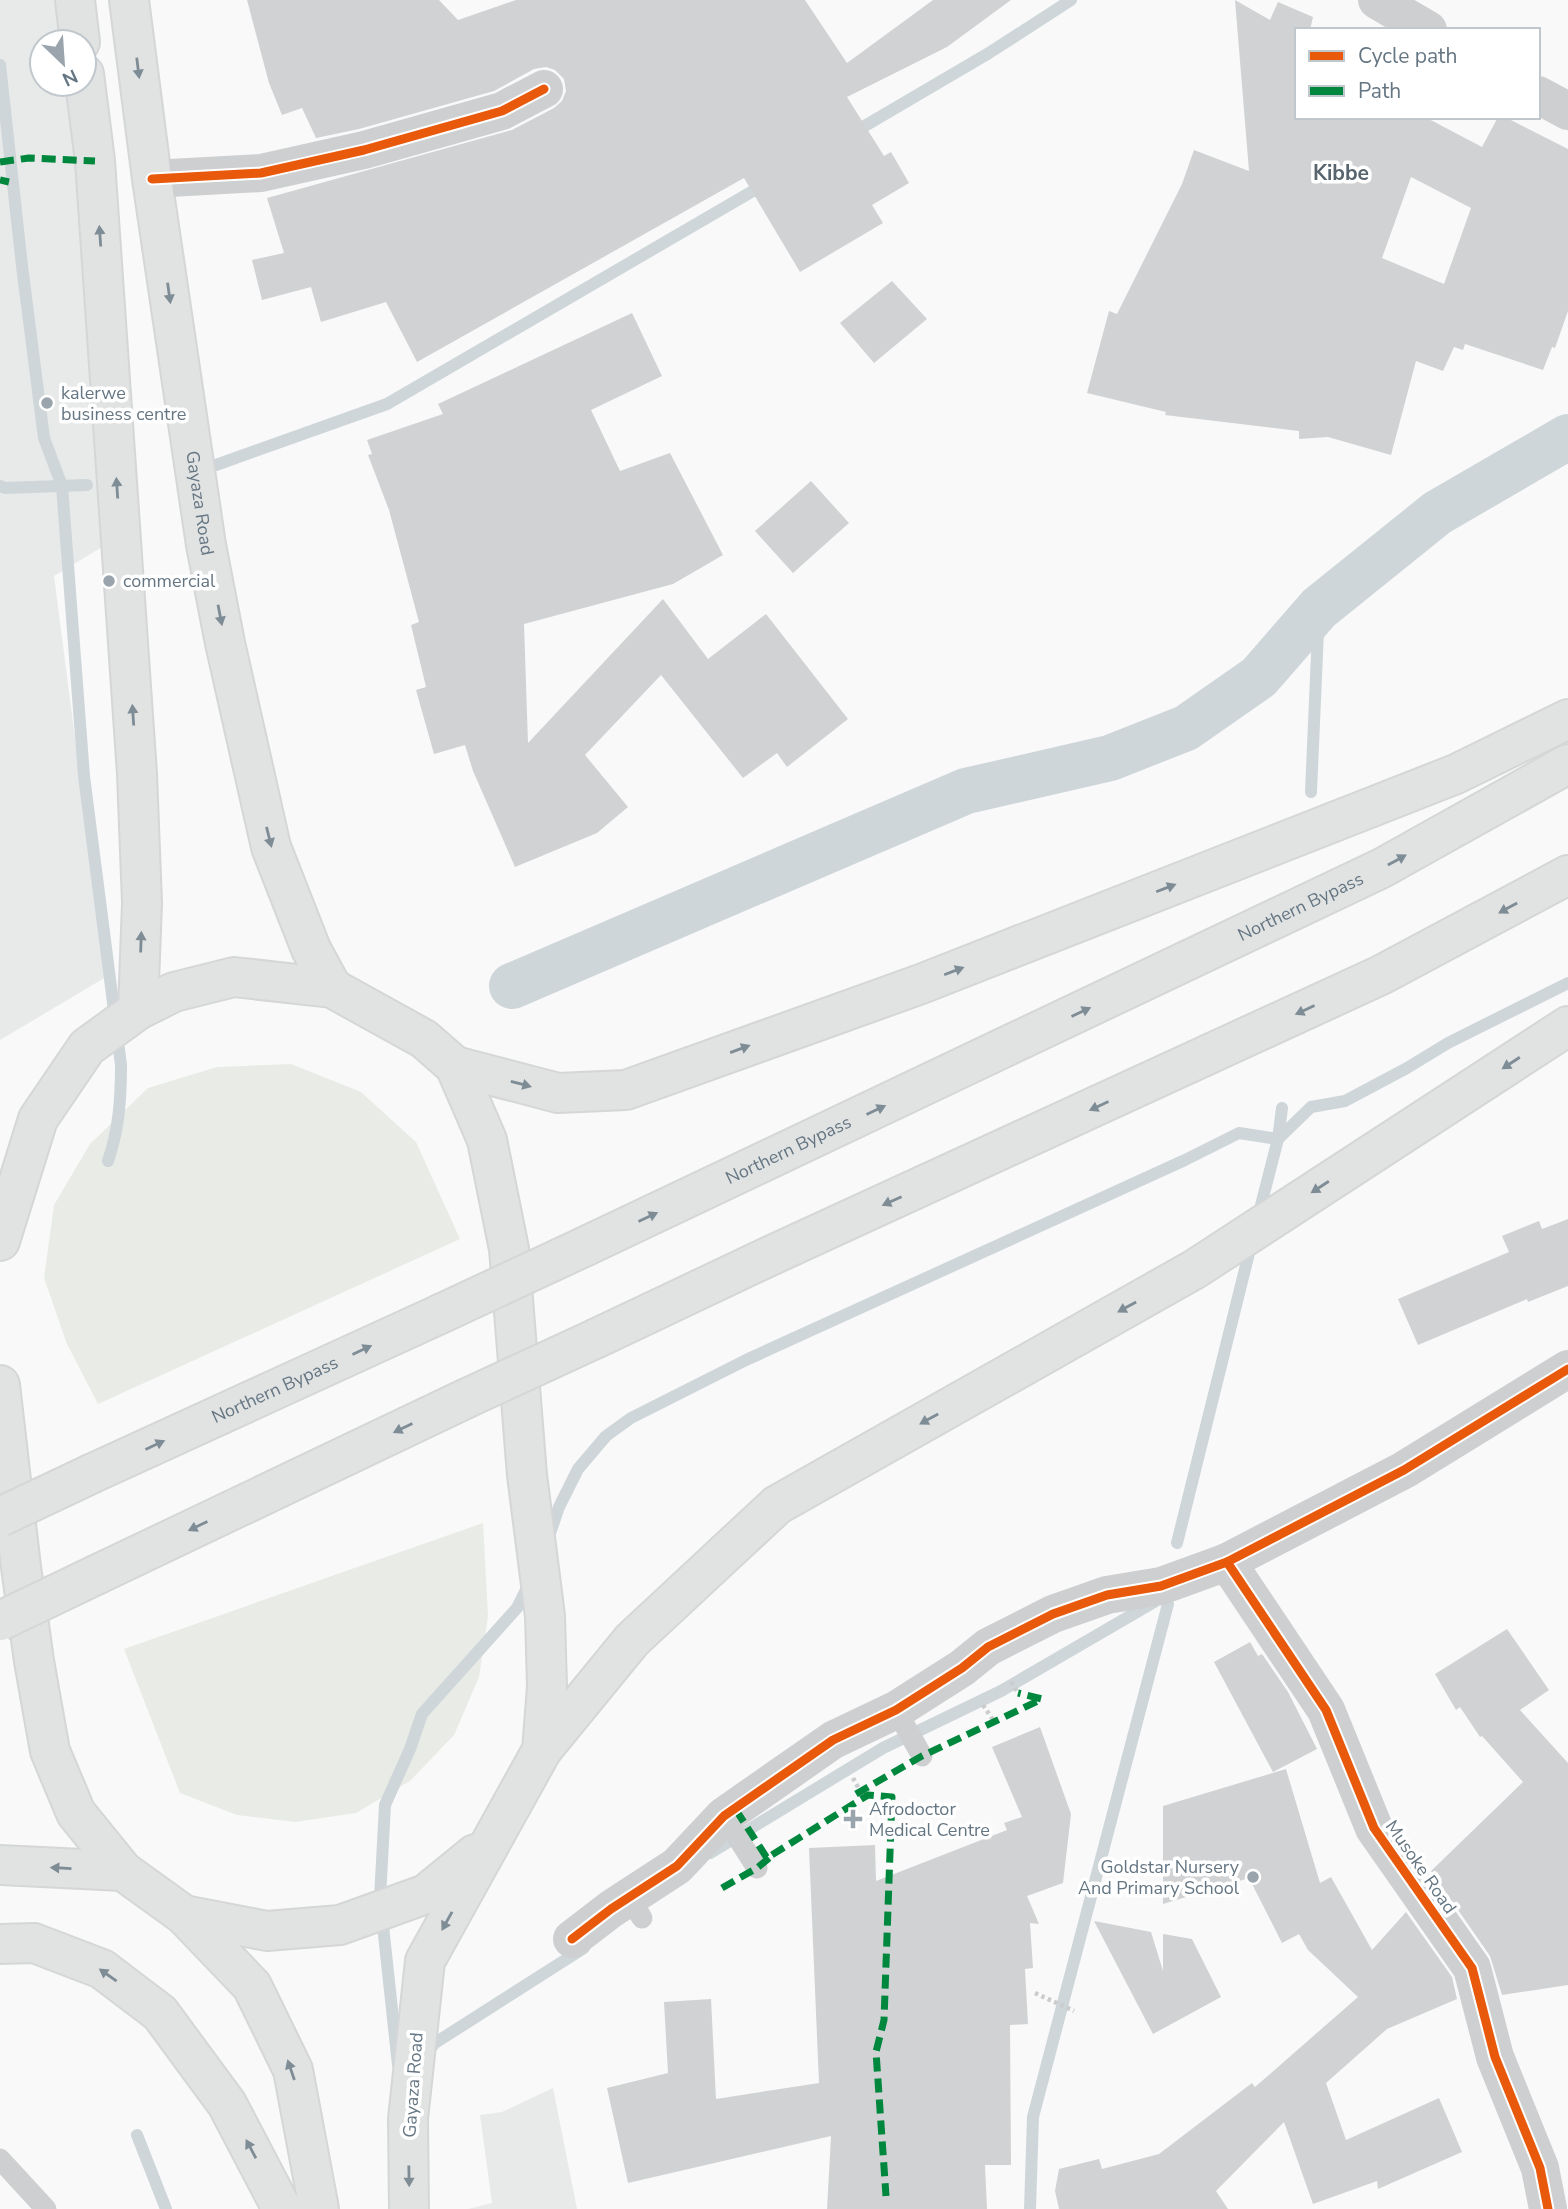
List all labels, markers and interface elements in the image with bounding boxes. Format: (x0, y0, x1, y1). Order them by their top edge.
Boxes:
north arrow (28, 28, 98, 98)
legend (1295, 28, 1540, 119)
text: Cycle path (1358, 42, 1457, 70)
one-way arrow (132, 57, 143, 79)
text: N (58, 63, 82, 92)
text: Path (1358, 77, 1401, 105)
district label: Kibbe (1313, 159, 1369, 187)
one-way arrow (94, 225, 105, 247)
one-way arrow (164, 282, 175, 304)
place label: kalerwe business centre (61, 381, 186, 426)
marker: kalerwe business centre (39, 395, 55, 411)
street label: Gayaza Road (180, 449, 220, 557)
one-way arrow (111, 477, 122, 499)
place label: commercial (123, 569, 216, 593)
marker: commercial (101, 573, 117, 589)
one-way arrow (214, 604, 225, 626)
one-way arrow (127, 703, 138, 725)
one-way arrow (264, 826, 275, 848)
one-way arrow (1387, 854, 1406, 866)
street label: Northern Bypass (1234, 867, 1367, 947)
one-way arrow (1155, 882, 1176, 893)
one-way arrow (1498, 902, 1518, 913)
one-way arrow (135, 931, 146, 953)
one-way arrow (943, 965, 964, 976)
one-way arrow (1295, 1005, 1315, 1016)
one-way arrow (1071, 1006, 1091, 1018)
one-way arrow (730, 1043, 751, 1054)
one-way arrow (1502, 1056, 1520, 1070)
one-way arrow (511, 1079, 532, 1089)
one-way arrow (1089, 1100, 1109, 1112)
one-way arrow (866, 1104, 886, 1115)
street label: Northern Bypass (722, 1110, 855, 1190)
one-way arrow (1311, 1181, 1330, 1194)
one-way arrow (882, 1195, 902, 1206)
one-way arrow (638, 1211, 658, 1223)
one-way arrow (1117, 1301, 1137, 1313)
one-way arrow (352, 1344, 372, 1355)
street label: Northern Bypass (208, 1350, 342, 1429)
one-way arrow (919, 1413, 939, 1425)
one-way arrow (393, 1422, 413, 1434)
one-way arrow (145, 1439, 165, 1450)
one-way arrow (188, 1521, 208, 1532)
place label: Afrodoctor Medical Centre (869, 1797, 990, 1842)
marker: Afrodoctor Medical Centre (843, 1809, 863, 1829)
street label: Musoke Road (1380, 1815, 1462, 1919)
place label: Goldstar Nursery And Primary School (1078, 1855, 1240, 1900)
one-way arrow (50, 1863, 72, 1874)
marker: Goldstar Nursery And Primary School (1245, 1869, 1261, 1885)
one-way arrow (441, 1911, 453, 1931)
one-way arrow (99, 1968, 117, 1982)
street label: Gayaza Road (397, 2032, 429, 2138)
one-way arrow (285, 2060, 296, 2081)
one-way arrow (245, 2138, 257, 2158)
one-way arrow (403, 2165, 415, 2187)

